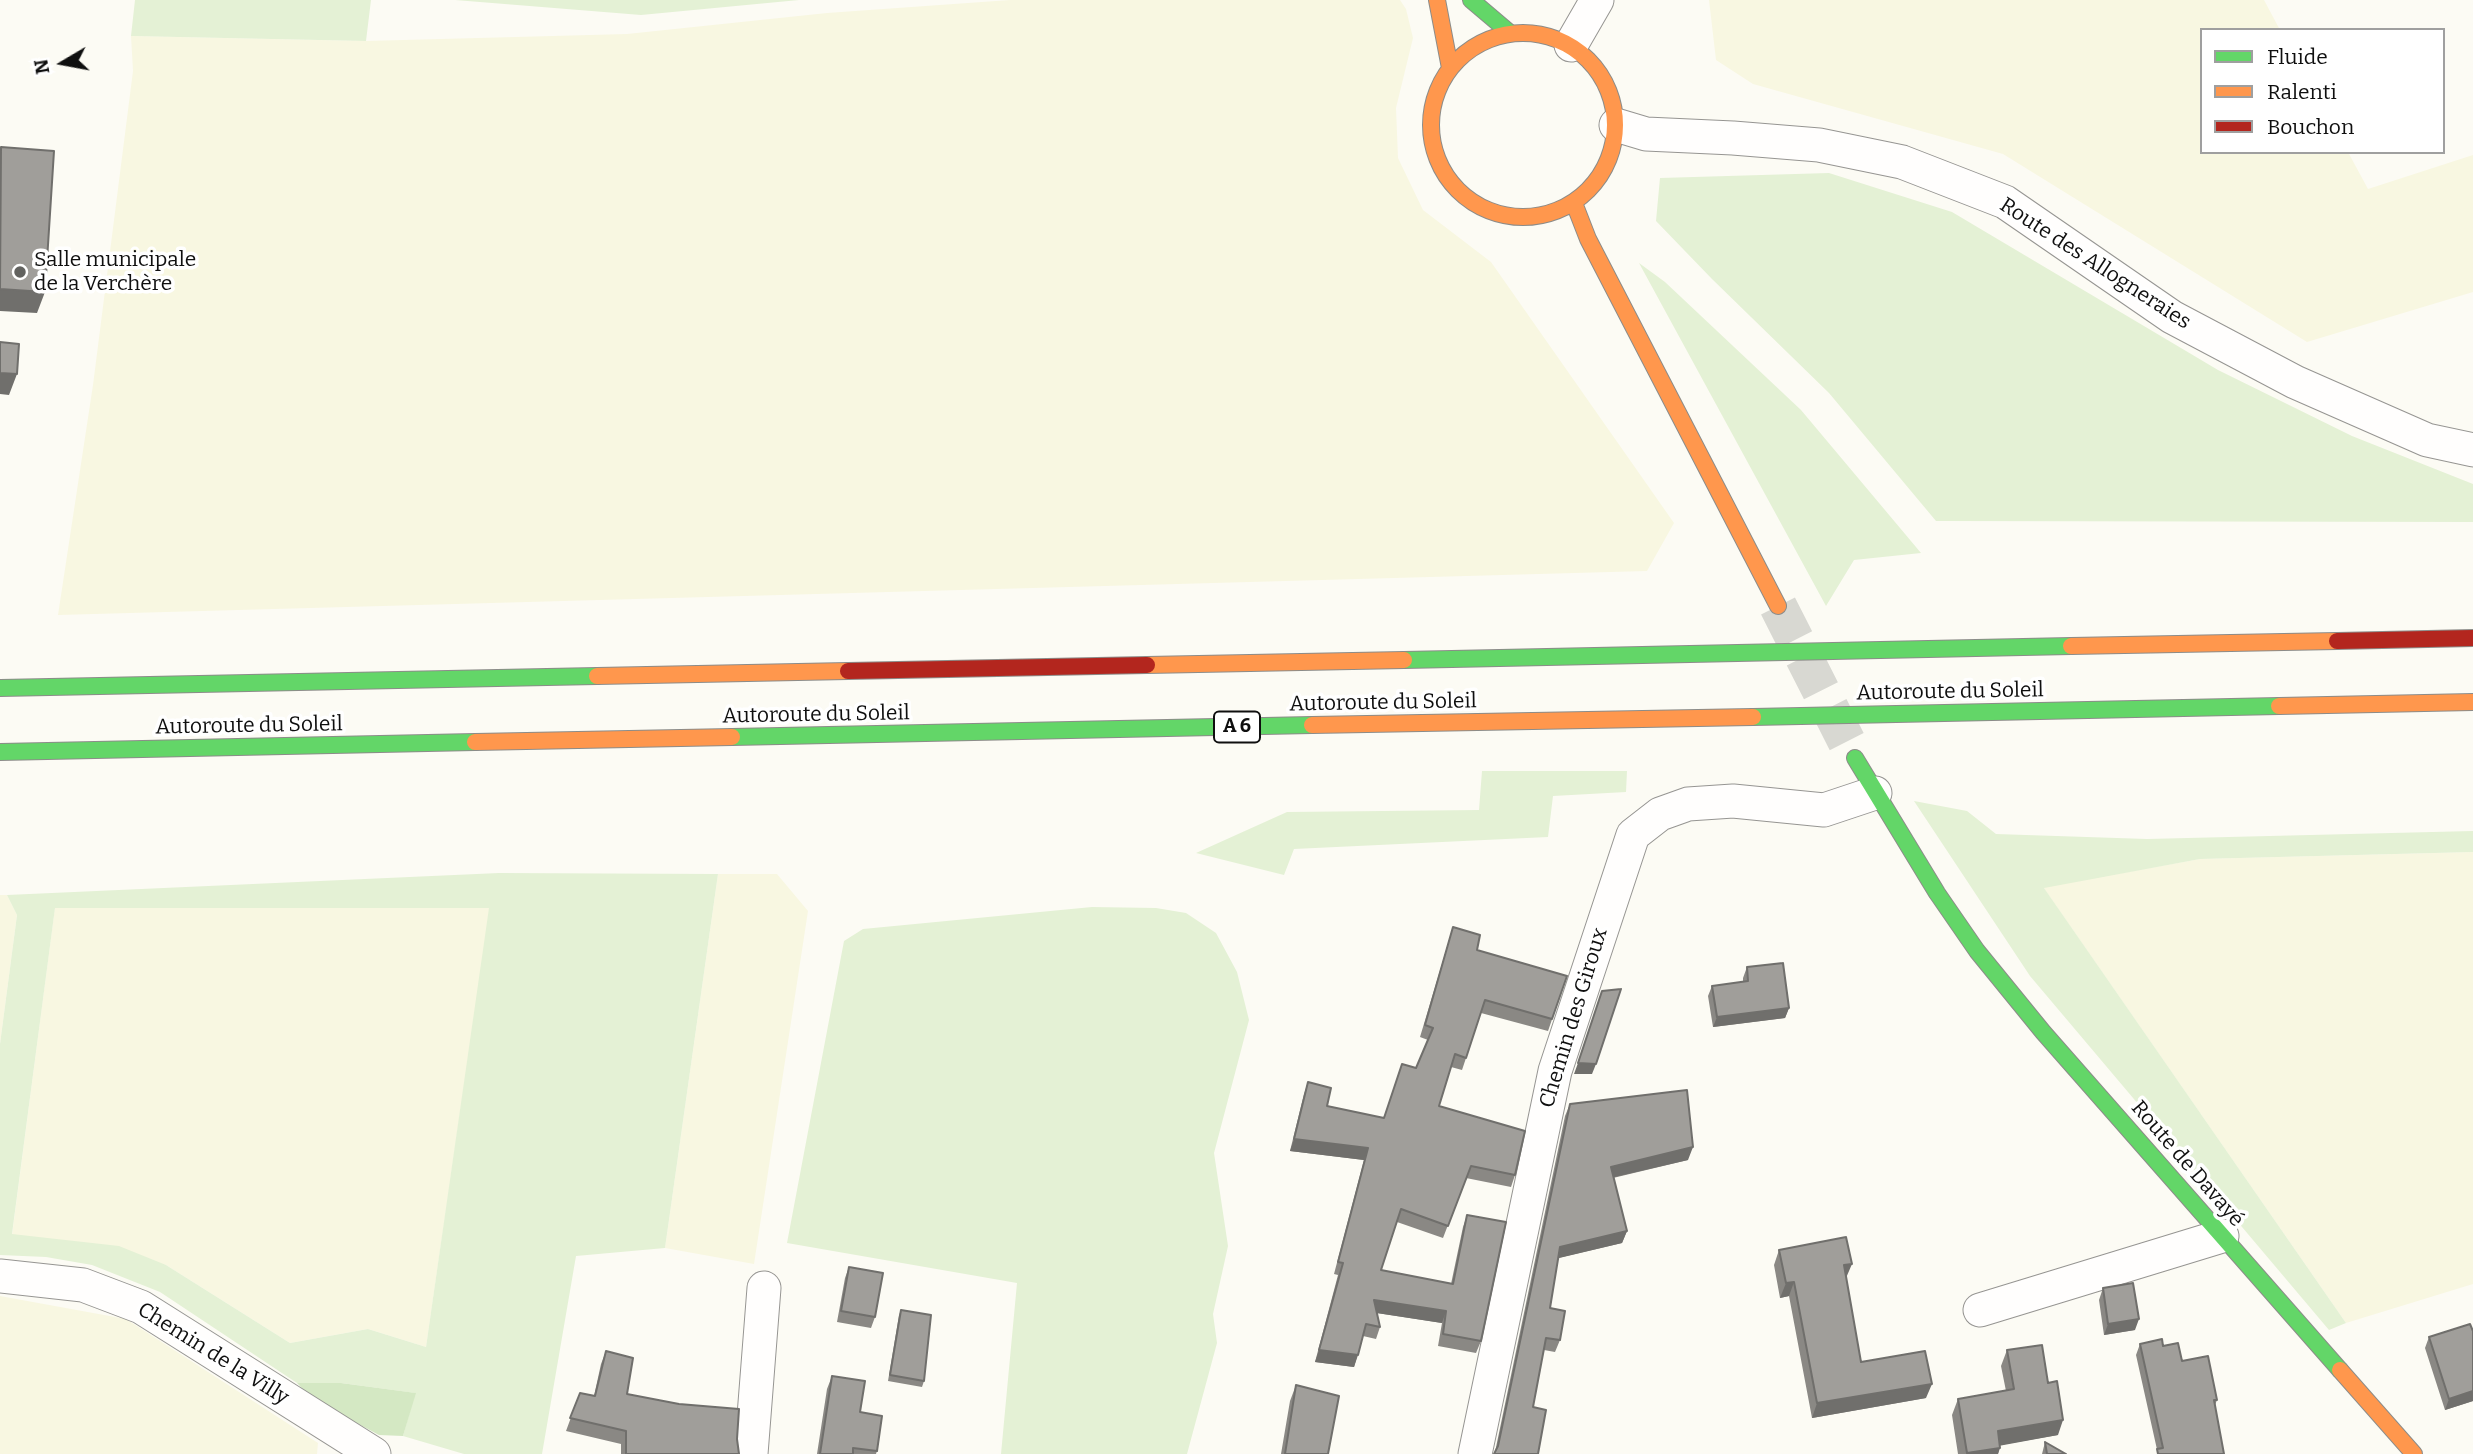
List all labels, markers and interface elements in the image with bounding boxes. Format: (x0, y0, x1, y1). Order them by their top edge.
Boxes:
north arrow (28, 28, 98, 98)
legend (2200, 28, 2445, 154)
text: Fluide (2267, 44, 2328, 70)
text: N (29, 58, 54, 76)
text: Ralenti (2267, 79, 2337, 105)
text: Bouchon (2267, 114, 2354, 140)
street label: Route des Allogneraies (1995, 193, 2195, 335)
place label: Salle municipale de la Verchère (34, 247, 196, 297)
marker: Salle municipale de la Verchère (12, 264, 28, 280)
street label: Autoroute du Soleil (1856, 678, 2044, 706)
street label: Autoroute du Soleil (1289, 689, 1477, 717)
street label: Autoroute du Soleil (722, 701, 910, 729)
street label: Autoroute du Soleil (155, 712, 343, 740)
road number: A 6 (1214, 712, 1260, 742)
street label: Chemin des Giroux (1535, 925, 1613, 1111)
street label: Route de Davayé (2125, 1096, 2249, 1232)
street label: Chemin de la Villy (133, 1297, 293, 1411)

